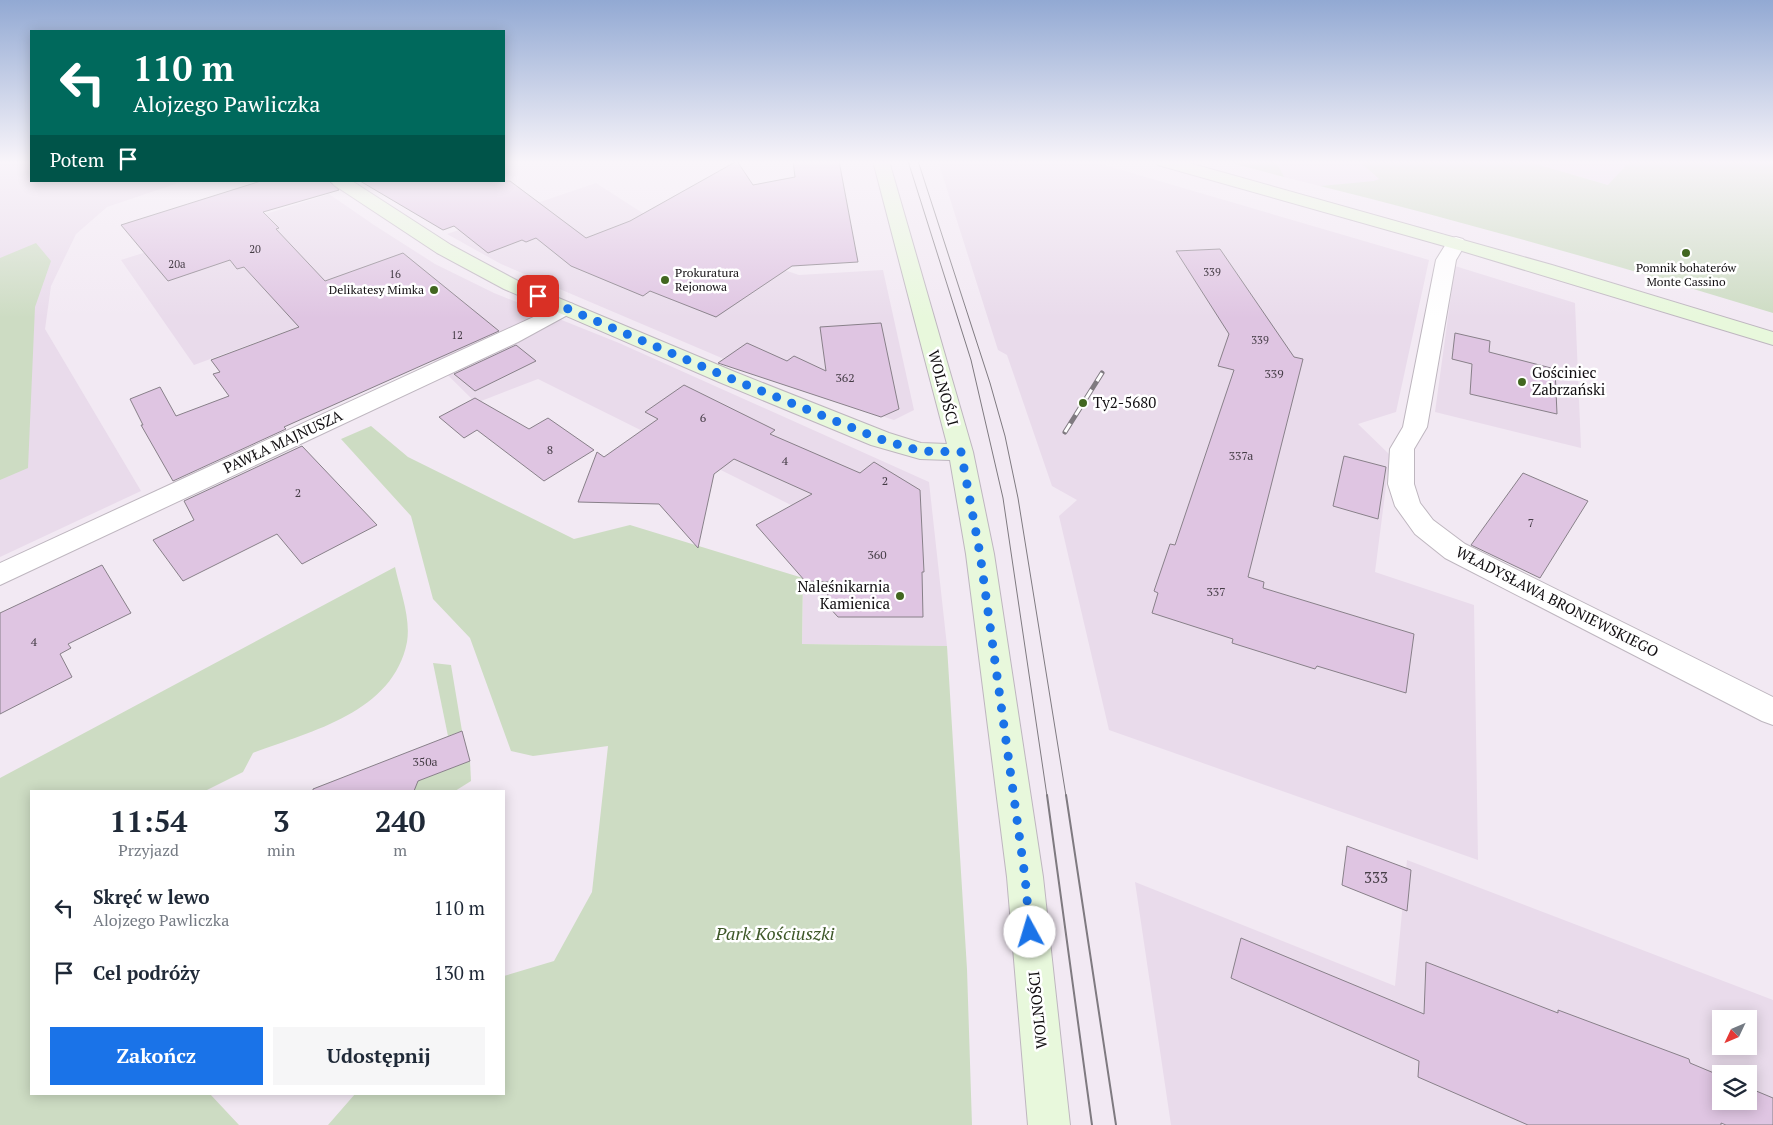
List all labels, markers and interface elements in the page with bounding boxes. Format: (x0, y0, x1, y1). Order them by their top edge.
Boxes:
text: 110 m (133, 45, 234, 91)
icon: left (50, 50, 115, 115)
text: Alojzego Pawliczka (133, 89, 320, 118)
icon: arrive (114, 145, 142, 173)
text: Potem (50, 147, 104, 172)
house number: 20 (249, 242, 261, 256)
marker: Pomnik bohaterów Monte Cassino (1680, 247, 1692, 259)
house number: 20a (168, 257, 186, 271)
place label: Pomnik bohaterów Monte Cassino (1636, 260, 1736, 289)
place label: Prokuratura Rejonowa (675, 265, 739, 294)
house number: 339 (1203, 265, 1221, 279)
house number: 16 (389, 267, 401, 281)
marker: Prokuratura Rejonowa (659, 274, 671, 286)
pin (517, 275, 559, 317)
place label: Delikatesy Mimka (329, 282, 424, 297)
icon: arrive (524, 282, 552, 310)
marker: Delikatesy Mimka (428, 284, 440, 296)
house number: 12 (451, 328, 463, 342)
house number: 339 (1251, 333, 1269, 347)
street label: WOLNOŚCI (924, 348, 964, 428)
place label: Gościniec Zabrzański (1532, 362, 1605, 399)
house number: 339 (1264, 366, 1284, 381)
house number: 362 (835, 370, 855, 385)
marker: Gościniec Zabrzański (1516, 376, 1528, 388)
place label: Ty2-5680 (1093, 392, 1156, 412)
marker: Ty2-5680 (1077, 397, 1089, 409)
street label: PAWŁA MAJNUSZA (220, 404, 346, 477)
house number: 6 (700, 410, 707, 425)
house number: 8 (547, 442, 553, 457)
house number: 337a (1229, 448, 1253, 463)
house number: 4 (782, 453, 789, 468)
house number: 2 (882, 473, 888, 488)
house number: 2 (295, 485, 301, 500)
house number: 7 (1528, 515, 1534, 530)
street label: WŁADYSŁAWA BRONIEWSKIEGO (1453, 541, 1662, 661)
house number: 360 (867, 547, 887, 562)
place label: Naleśnikarnia Kamienica (797, 576, 890, 613)
house number: 337 (1206, 584, 1226, 599)
marker: Naleśnikarnia Kamienica (894, 590, 906, 602)
house number: 4 (31, 634, 38, 649)
house number: 350a (412, 754, 438, 769)
text: 11:54 (109, 801, 188, 841)
text: 3 (273, 801, 290, 841)
text: 240 (375, 801, 426, 841)
text: Przyjazd (118, 839, 179, 861)
text: min (267, 839, 295, 861)
text: m (393, 839, 407, 861)
house number: 333 (1364, 867, 1388, 887)
text: Skręć w lewo (93, 884, 210, 909)
icon: left (50, 894, 78, 922)
text: 110 m (434, 895, 485, 920)
position arrow (1003, 905, 1055, 957)
text: Alojzego Pawliczka (93, 909, 229, 931)
park label: Park Kościuszki (714, 921, 835, 945)
icon: arrive (50, 959, 78, 987)
text: Cel podróży (93, 960, 200, 985)
text: 130 m (434, 960, 485, 985)
street label: WOLNOŚCI (1023, 970, 1051, 1050)
north arrow (1712, 1010, 1758, 1055)
map controls (1712, 1010, 1757, 1110)
button: Zakończ (50, 1027, 263, 1085)
button: Udostępnij (273, 1027, 485, 1085)
button: layers (1712, 1065, 1757, 1110)

